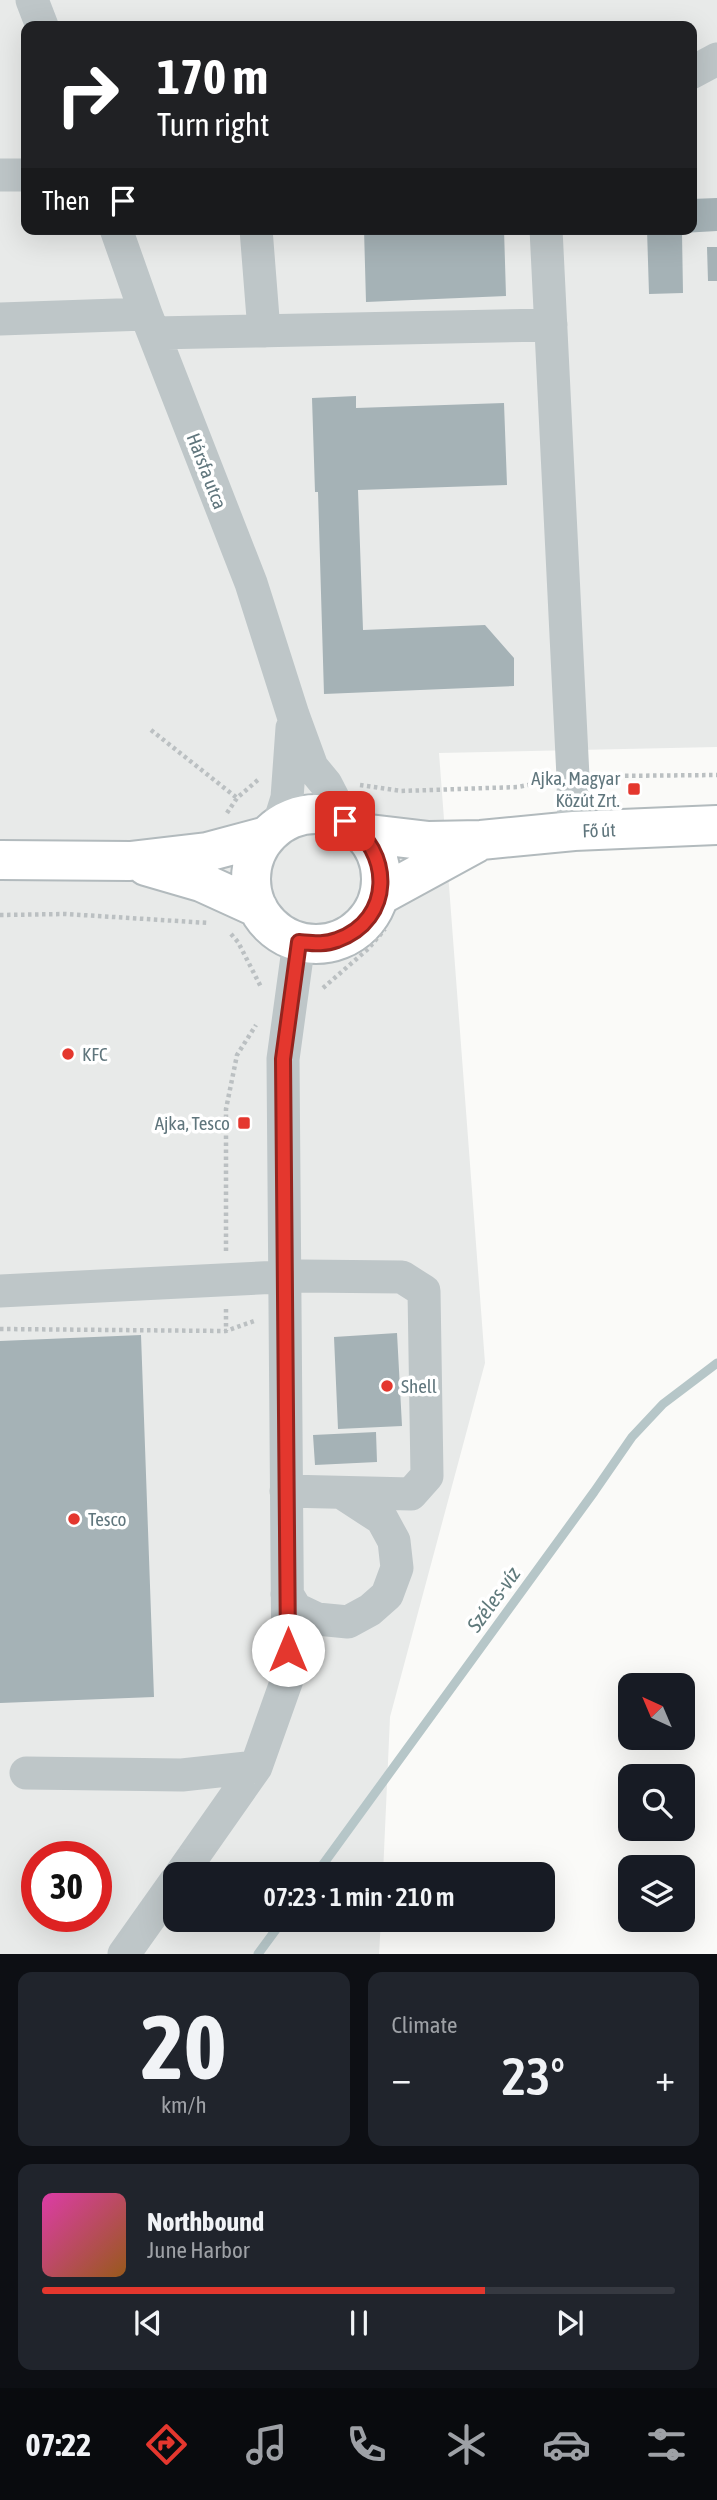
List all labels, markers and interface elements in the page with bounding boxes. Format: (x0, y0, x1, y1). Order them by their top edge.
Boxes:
text: 170 m (157, 48, 268, 104)
icon: right (42, 49, 133, 140)
text: Turn right (157, 106, 270, 143)
icon: arrive (104, 182, 142, 220)
text: Then (42, 186, 90, 216)
street label: Hársfa utca (183, 430, 231, 512)
place label: Ajka, Magyar Közút Zrt. (531, 767, 620, 811)
marker: Ajka, Magyar Közút Zrt. (626, 781, 642, 797)
pin (315, 791, 375, 851)
icon: arrive (326, 802, 364, 840)
street label: Fő út (582, 818, 616, 842)
place label: KFC (82, 1043, 108, 1065)
marker: KFC (60, 1046, 76, 1062)
place label: Ajka, Tesco (155, 1112, 230, 1134)
marker: Ajka, Tesco (236, 1115, 252, 1131)
place label: Shell (401, 1375, 437, 1397)
marker: Shell (379, 1378, 395, 1394)
place label: Tesco (88, 1508, 127, 1530)
marker: Tesco (66, 1511, 82, 1527)
water label: Széles-víz (461, 1562, 525, 1637)
position arrow (251, 1613, 325, 1687)
north arrow (618, 1673, 695, 1750)
map controls (618, 1673, 695, 1932)
button: search (618, 1764, 695, 1841)
speed limit sign: 30 (21, 1841, 112, 1932)
button: layers (618, 1855, 695, 1932)
text: 07:23 · 1 min · 210 m (264, 1882, 454, 1912)
text: 20 (141, 1994, 227, 2098)
text: Climate (392, 2012, 457, 2038)
text: 23° (502, 2046, 565, 2106)
text: − (392, 2056, 411, 2099)
text: + (655, 2056, 675, 2099)
text: km/h (161, 2092, 207, 2118)
text: Northbound (147, 2207, 264, 2237)
text: June Harbor (147, 2237, 250, 2263)
icon: previous (129, 2304, 167, 2342)
icon: pause (340, 2304, 378, 2342)
icon: next (551, 2304, 589, 2342)
icon: directions (142, 2420, 191, 2469)
icon: music (242, 2420, 291, 2469)
icon: phone (342, 2420, 391, 2469)
icon: climate (442, 2420, 491, 2469)
icon: car (542, 2420, 591, 2469)
icon: filters (642, 2420, 691, 2469)
text: 07:22 (26, 2426, 91, 2463)

